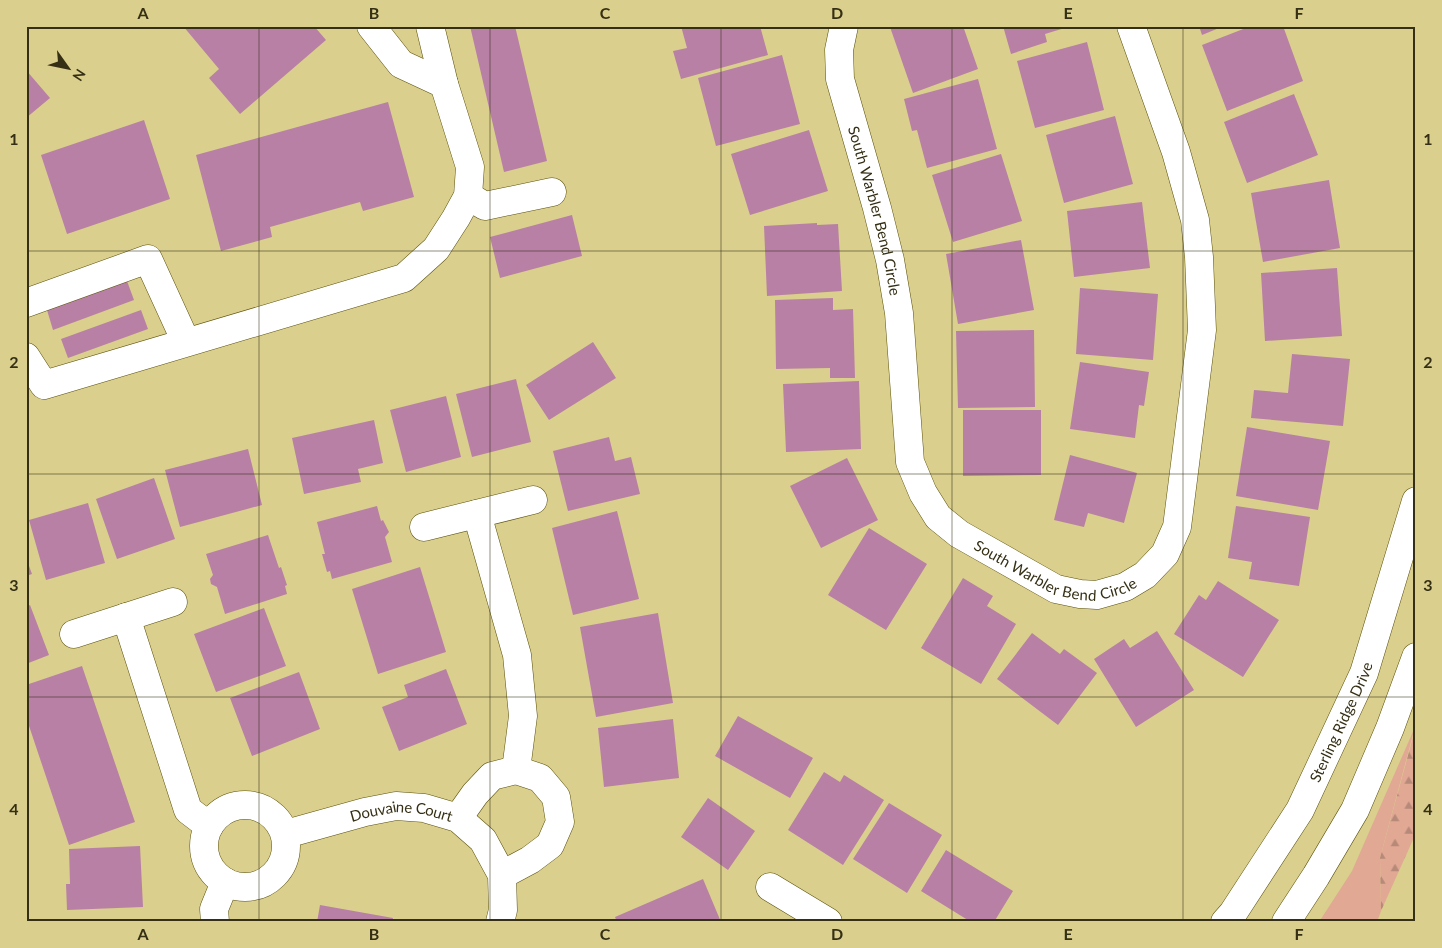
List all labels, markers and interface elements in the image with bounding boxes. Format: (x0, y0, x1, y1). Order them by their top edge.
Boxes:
text: A (136, 3, 149, 22)
text: B (369, 3, 379, 22)
text: C (600, 3, 611, 22)
text: D (831, 3, 843, 22)
text: E (1063, 3, 1073, 22)
text: F (1294, 3, 1304, 22)
north arrow (42, 42, 92, 92)
text: N (69, 66, 89, 85)
street label: South Warbler Bend Circle (845, 124, 905, 297)
text: 1 (9, 129, 19, 148)
text: 1 (1423, 129, 1433, 148)
text: 2 (9, 352, 19, 371)
text: 2 (1423, 352, 1433, 371)
street label: South Warbler Bend Circle (971, 536, 1140, 604)
text: 3 (9, 575, 19, 594)
text: 3 (1423, 575, 1433, 594)
street label: Sterling Ridge Drive (1305, 660, 1376, 785)
street label: Douvaine Court (348, 797, 456, 825)
text: 4 (9, 799, 19, 818)
text: 4 (1423, 799, 1433, 818)
text: A (136, 924, 149, 943)
text: B (369, 924, 379, 943)
text: C (600, 924, 611, 943)
text: D (831, 924, 843, 943)
text: E (1063, 924, 1073, 943)
text: F (1294, 924, 1304, 943)

